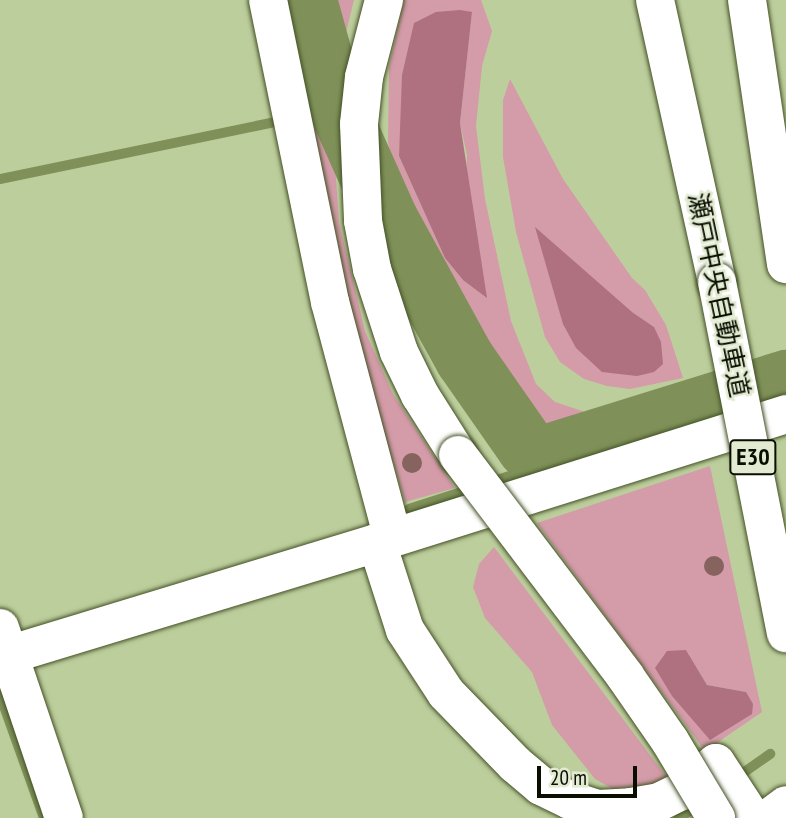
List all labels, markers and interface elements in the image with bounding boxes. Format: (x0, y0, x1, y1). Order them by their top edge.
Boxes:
street label: 瀬戸中央自動車道 (682, 190, 756, 400)
road number: E30 (728, 436, 778, 478)
scale bar (541, 752, 641, 796)
text: 20 m (550, 764, 587, 791)

